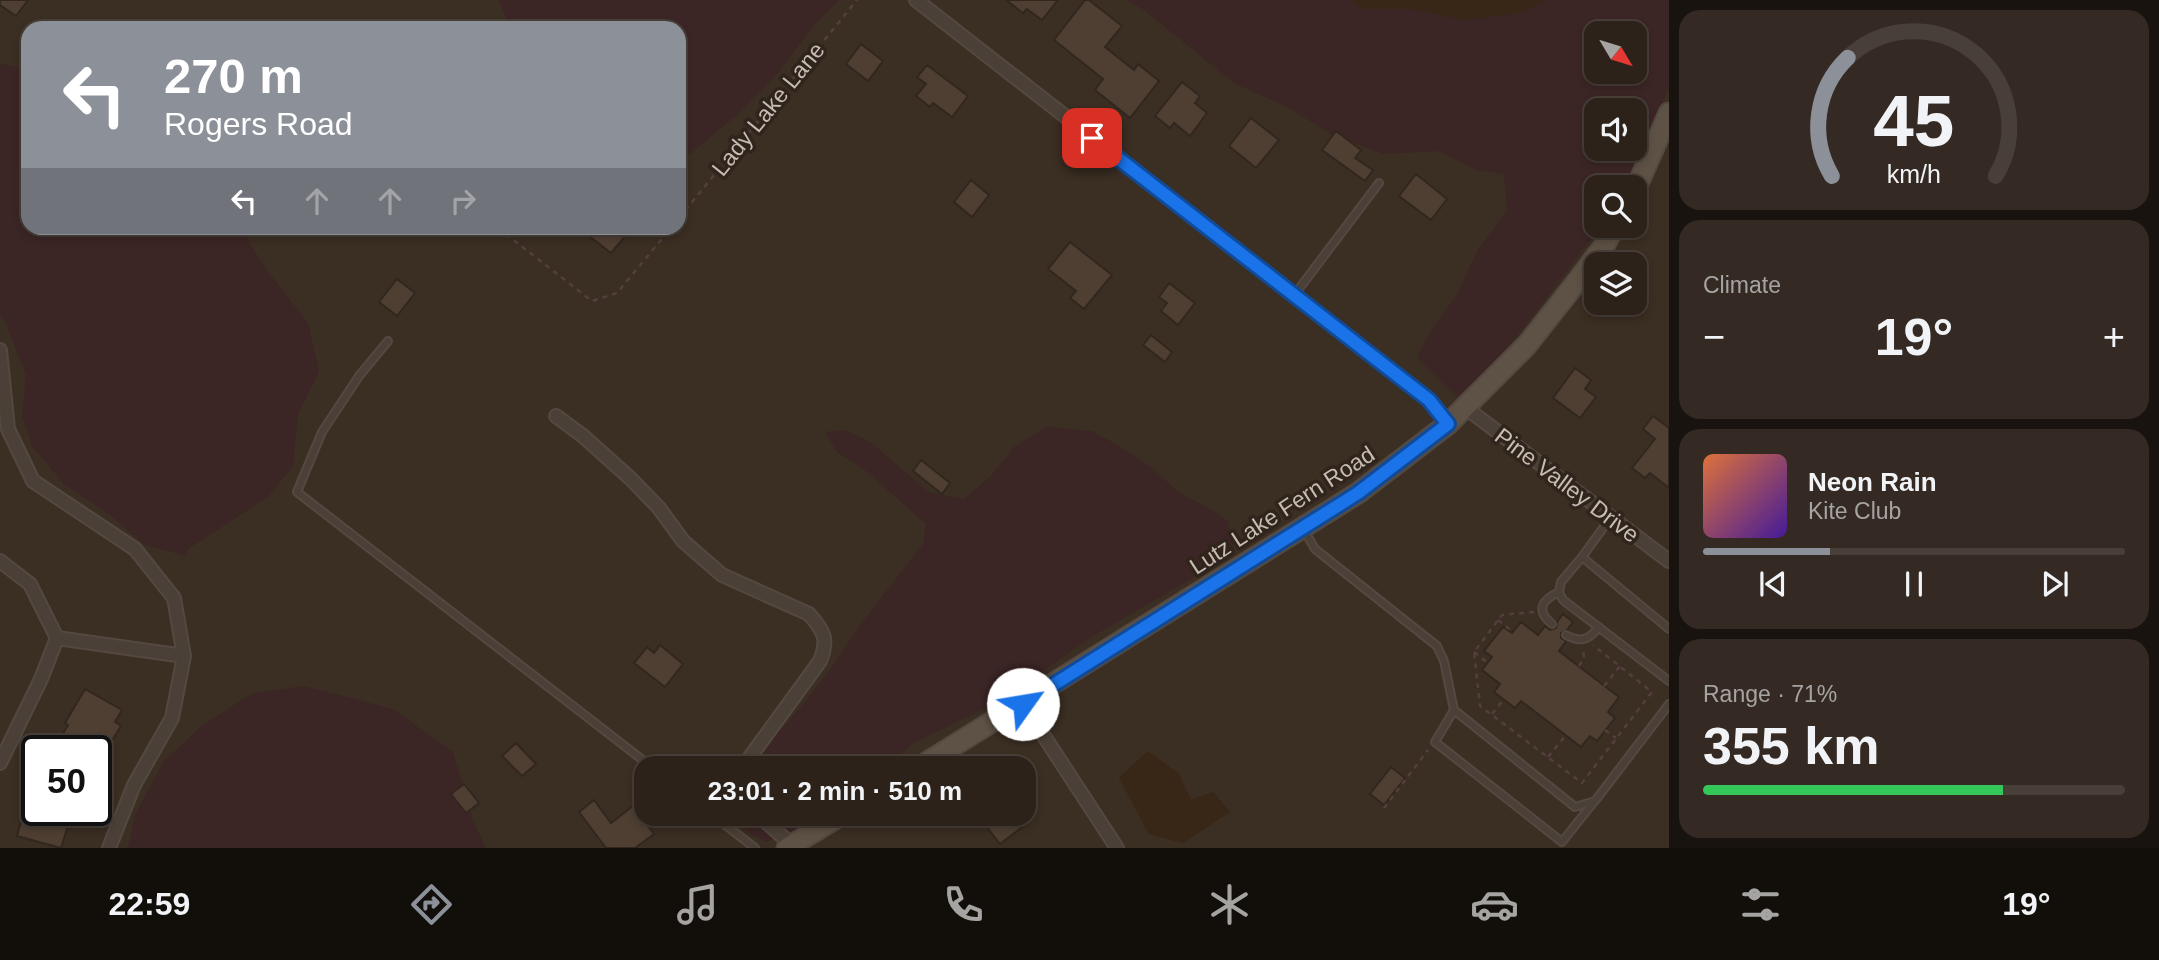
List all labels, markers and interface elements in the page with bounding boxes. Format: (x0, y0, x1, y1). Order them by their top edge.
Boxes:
north arrow (1584, 21, 1647, 84)
map controls (1584, 21, 1647, 315)
street label: Lady Lake Lane (706, 37, 830, 181)
icon: left (49, 49, 140, 140)
text: 270 m (164, 49, 303, 103)
text: 45 (1874, 80, 1954, 161)
button: sound (1584, 98, 1647, 161)
text: Rogers Road (164, 106, 353, 142)
pin (1062, 108, 1122, 168)
icon: arrive (1073, 119, 1111, 157)
text: km/h (1887, 160, 1941, 188)
button: search (1584, 175, 1647, 238)
icon: left (225, 182, 263, 220)
icon: ahead (298, 182, 336, 220)
icon: ahead (371, 182, 409, 220)
icon: right (444, 182, 482, 220)
button: layers (1584, 252, 1647, 315)
text: Climate (1703, 272, 1781, 298)
text: 19° (1875, 308, 1953, 366)
text: − (1703, 316, 1725, 358)
text: + (2103, 316, 2125, 358)
street label: Pine Valley Drive (1490, 422, 1644, 548)
street label: Lutz Lake Fern Road (1185, 441, 1379, 579)
text: Neon Rain (1808, 467, 1937, 497)
text: Kite Club (1808, 498, 1901, 524)
icon: previous (1754, 565, 1792, 603)
icon: pause (1895, 565, 1933, 603)
icon: next (2036, 565, 2074, 603)
position arrow (986, 667, 1060, 741)
text: Range · 71% (1703, 681, 1837, 707)
text: 355 km (1703, 717, 1879, 775)
speed limit sign: 50 (21, 735, 112, 826)
text: 23:01 · 2 min · 510 m (708, 776, 962, 806)
icon: directions (407, 880, 456, 929)
icon: music (673, 880, 722, 929)
icon: phone (939, 880, 988, 929)
icon: climate (1205, 880, 1254, 929)
icon: car (1470, 880, 1519, 929)
icon: filters (1736, 880, 1785, 929)
text: 22:59 (108, 886, 190, 922)
text: 19° (2002, 886, 2051, 922)

